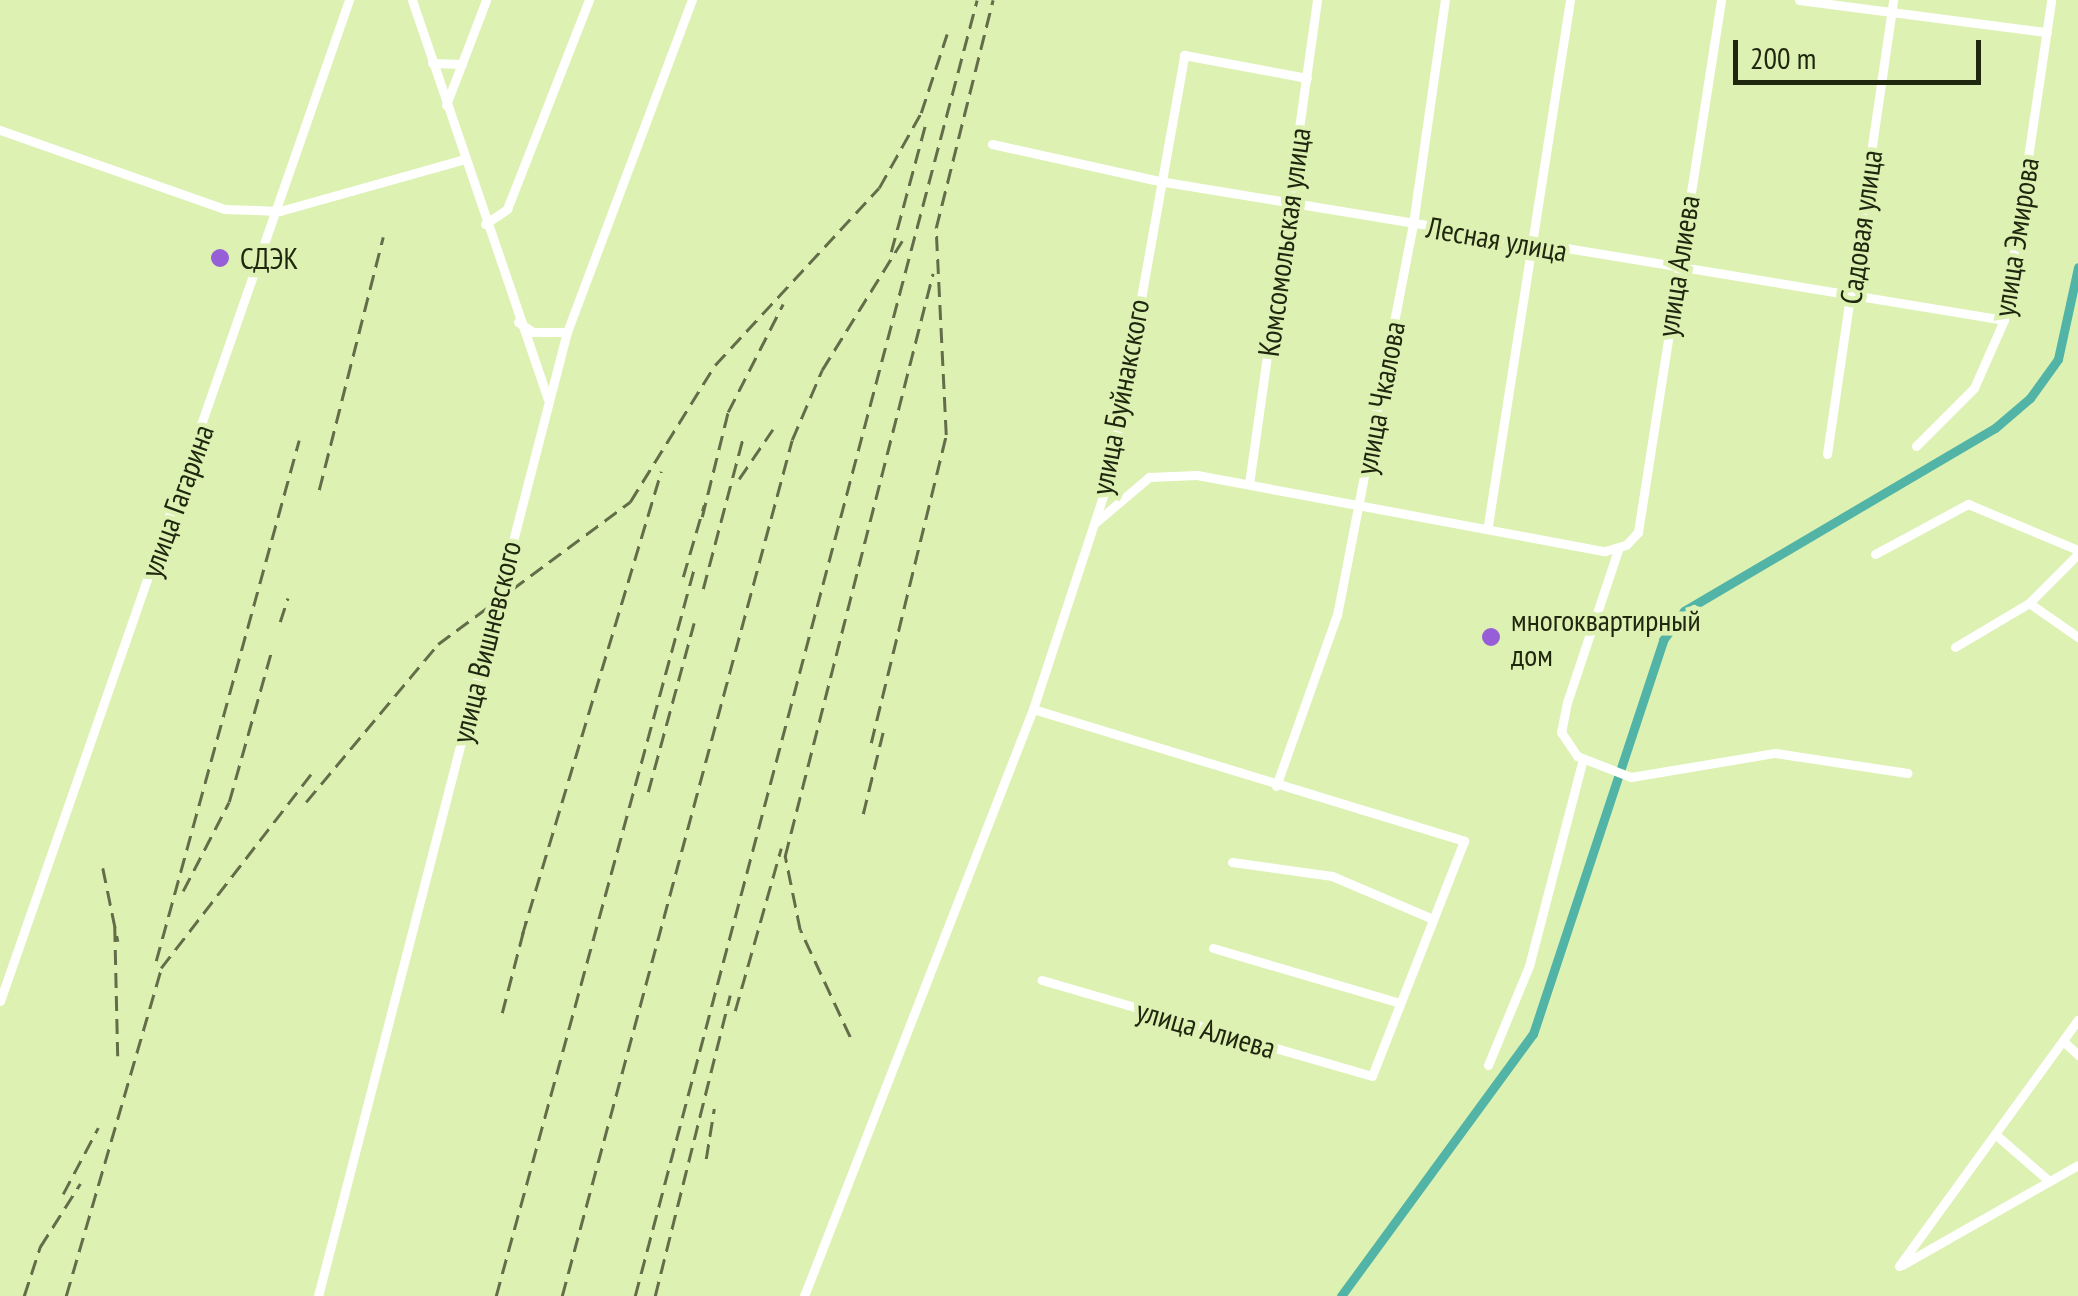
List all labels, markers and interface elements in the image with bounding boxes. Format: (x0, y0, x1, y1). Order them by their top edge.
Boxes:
scale bar (1738, 20, 1986, 82)
text: 200 m (1750, 38, 1816, 77)
street label: Комсомольская улица (1250, 125, 1318, 359)
street label: Садовая улица (1832, 148, 1890, 306)
street label: улица Эмирова (1986, 155, 2046, 319)
street label: улица Алиева (1649, 192, 1707, 340)
street label: Лесная улица (1424, 209, 1570, 269)
place label: СДЭК (240, 240, 298, 276)
marker: СДЭК (209, 247, 231, 269)
street label: улица Буйнакского (1083, 296, 1157, 498)
street label: улица Чкалова (1348, 318, 1412, 478)
street label: улица Гагарина (133, 420, 221, 582)
street label: улица Вишневского (443, 537, 529, 747)
place label: многоквартирный дом (1511, 602, 1701, 672)
marker: многоквартирный дом (1480, 626, 1502, 648)
street label: улица Алиева (1132, 992, 1280, 1066)

